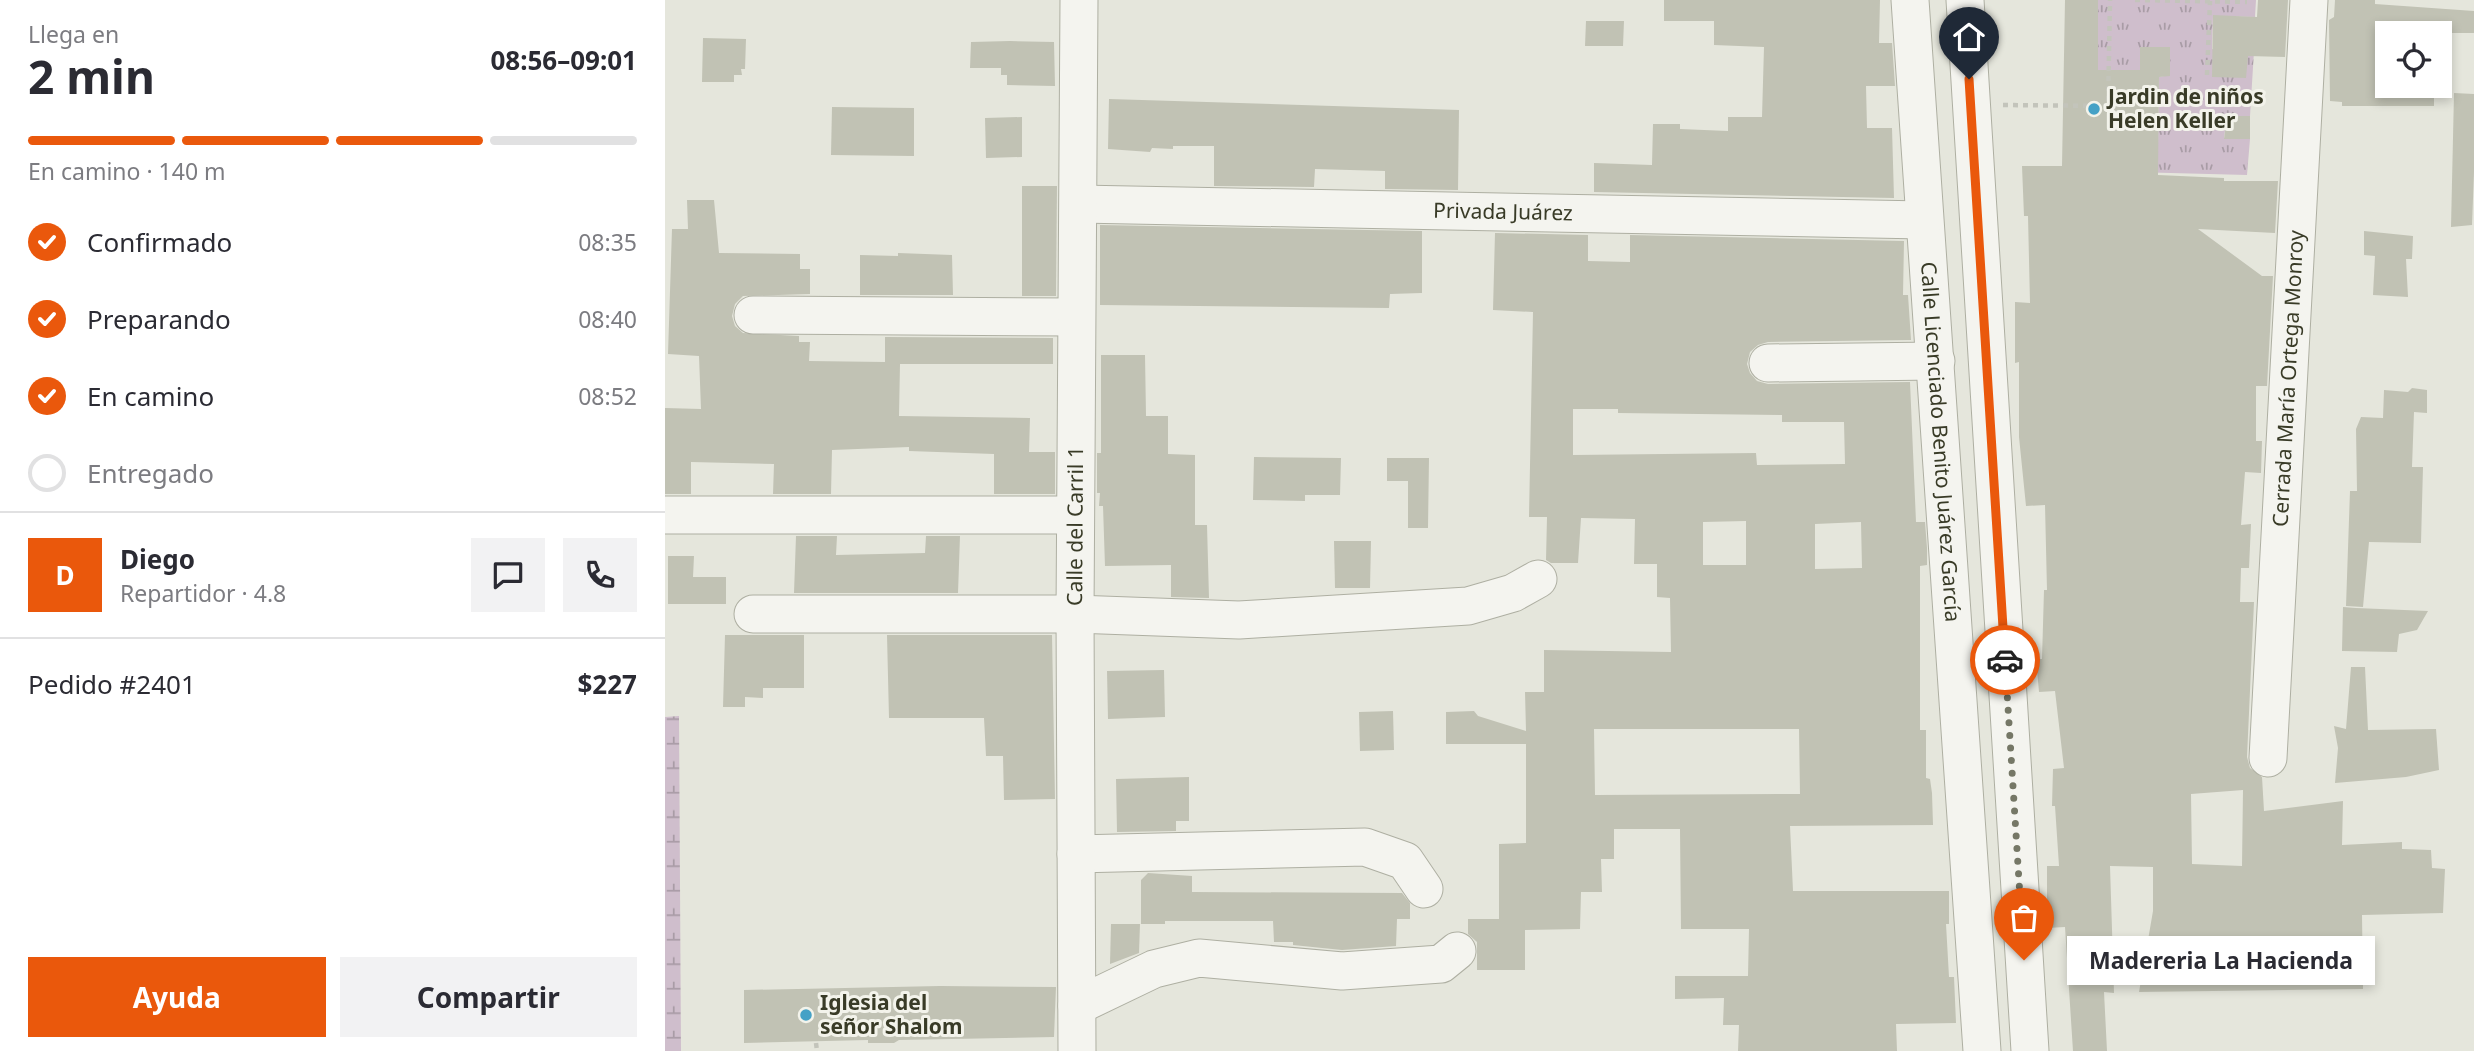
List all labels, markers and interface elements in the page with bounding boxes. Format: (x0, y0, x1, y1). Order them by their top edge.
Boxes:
pin (1939, 7, 1999, 79)
text: Llega en (28, 18, 119, 50)
icon: home (1950, 18, 1988, 56)
map controls (2375, 21, 2452, 98)
button: locate (2375, 21, 2452, 98)
text: 08:56–09:01 (490, 42, 637, 78)
text: 2 min (28, 45, 155, 107)
place label: Jardin de niños Helen Keller (2106, 82, 2264, 134)
marker: Jardin de niños Helen Keller (2086, 101, 2102, 117)
text: En camino · 140 m (28, 155, 226, 187)
street label: Privada Juárez (1433, 196, 1573, 226)
icon: check (28, 223, 66, 261)
text: Confirmado (87, 224, 232, 260)
text: 08:35 (578, 226, 637, 258)
street label: Cerrada María Ortega Monroy (2266, 229, 2310, 528)
street label: Calle Licenciado Benito Juárez García (1915, 261, 1968, 623)
icon: check (28, 300, 66, 338)
text: Preparando (87, 301, 231, 337)
text: 08:40 (578, 303, 637, 335)
icon: check (28, 377, 66, 415)
text: En camino (87, 378, 214, 414)
text: 08:52 (578, 380, 637, 412)
street label: Calle del Carril 1 (1060, 446, 1089, 606)
text: Entregado (87, 455, 214, 491)
button: chat (471, 538, 545, 612)
button: phone (563, 538, 637, 612)
text: Diego (120, 541, 195, 577)
text: D (55, 557, 75, 593)
text: Repartidor · 4.8 (120, 577, 286, 609)
courier (1970, 625, 2040, 695)
icon: car (1986, 641, 2024, 679)
text: Pedido #2401 (28, 666, 196, 702)
text: $227 (578, 666, 637, 702)
pin (1994, 888, 2054, 960)
icon: bag (2005, 899, 2043, 937)
callout: Madereria La Hacienda (2066, 936, 2374, 984)
text: Madereria La Hacienda (2089, 944, 2353, 976)
button: Ayuda (28, 957, 326, 1037)
button: Compartir (340, 957, 637, 1037)
place label: Iglesia del señor Shalom (820, 988, 962, 1040)
marker: Iglesia del señor Shalom (798, 1007, 814, 1023)

